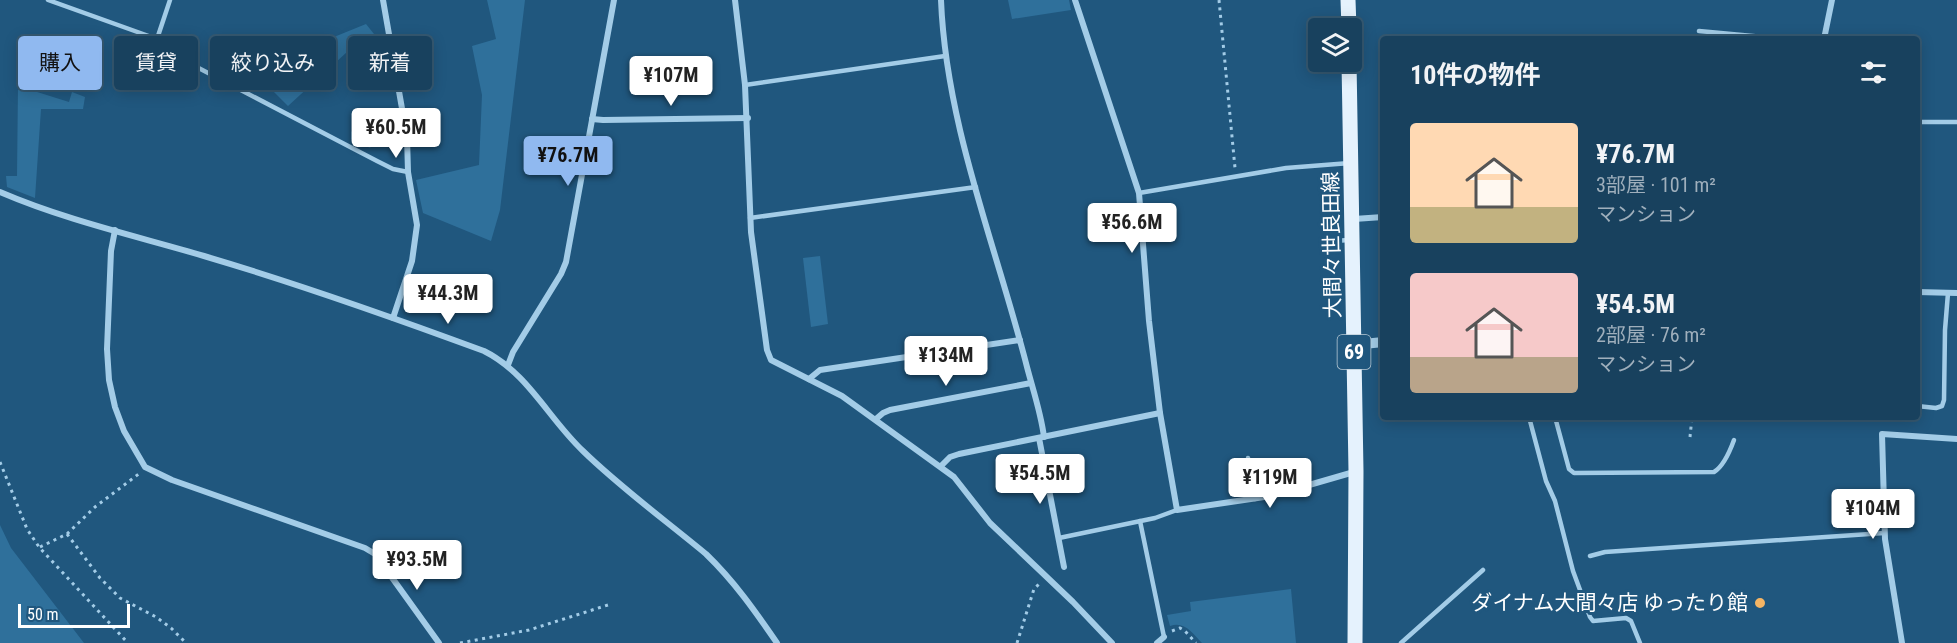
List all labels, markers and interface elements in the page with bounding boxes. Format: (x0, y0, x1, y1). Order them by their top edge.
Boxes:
map controls (1308, 18, 1362, 72)
button: layers (1308, 18, 1362, 72)
chip: 購入 (18, 36, 102, 90)
chip: 賃貸 (114, 36, 198, 90)
chip: 絞り込み (210, 36, 336, 90)
chip: 新着 (348, 36, 432, 90)
pin: ¥107M (629, 56, 713, 107)
icon: filters (1857, 56, 1890, 89)
text: 10件の物件 (1410, 60, 1540, 90)
text: ¥107M (644, 63, 699, 87)
pin: ¥60.5M (347, 108, 445, 159)
text: ¥60.5M (366, 115, 426, 139)
pin: ¥76.7M (519, 136, 617, 187)
text: ¥76.7M (1596, 139, 1675, 169)
text: ¥76.7M (538, 143, 598, 167)
icon: home (1458, 147, 1530, 219)
street label: 大間々世良田線 (1319, 171, 1345, 319)
text: 3部屋 · 101 m² (1596, 173, 1716, 197)
text: マンション (1596, 202, 1696, 226)
pin: ¥56.6M (1083, 203, 1181, 254)
text: ¥56.6M (1102, 210, 1162, 234)
pin: ¥44.3M (399, 274, 497, 325)
text: ¥44.3M (418, 281, 478, 305)
text: ¥54.5M (1596, 289, 1675, 319)
icon: home (1458, 297, 1530, 369)
text: 2部屋 · 76 m² (1596, 323, 1706, 347)
road number: 69 (1338, 335, 1370, 369)
pin: ¥134M (904, 336, 988, 387)
text: ¥134M (919, 343, 974, 367)
text: マンション (1596, 352, 1696, 376)
pin: ¥54.5M (991, 454, 1089, 505)
pin: ¥119M (1228, 458, 1312, 509)
text: ¥54.5M (1010, 461, 1070, 485)
text: ¥119M (1243, 465, 1298, 489)
pin: ¥104M (1831, 489, 1915, 540)
text: ¥104M (1846, 496, 1901, 520)
pin: ¥93.5M (368, 540, 466, 591)
text: ¥93.5M (387, 547, 447, 571)
place label: ダイナム大間々店 ゆったり館 (1471, 591, 1748, 615)
marker: ダイナム大間々店 ゆったり館 (1753, 596, 1767, 610)
scale bar (18, 601, 130, 628)
text: 50 m (27, 605, 59, 624)

